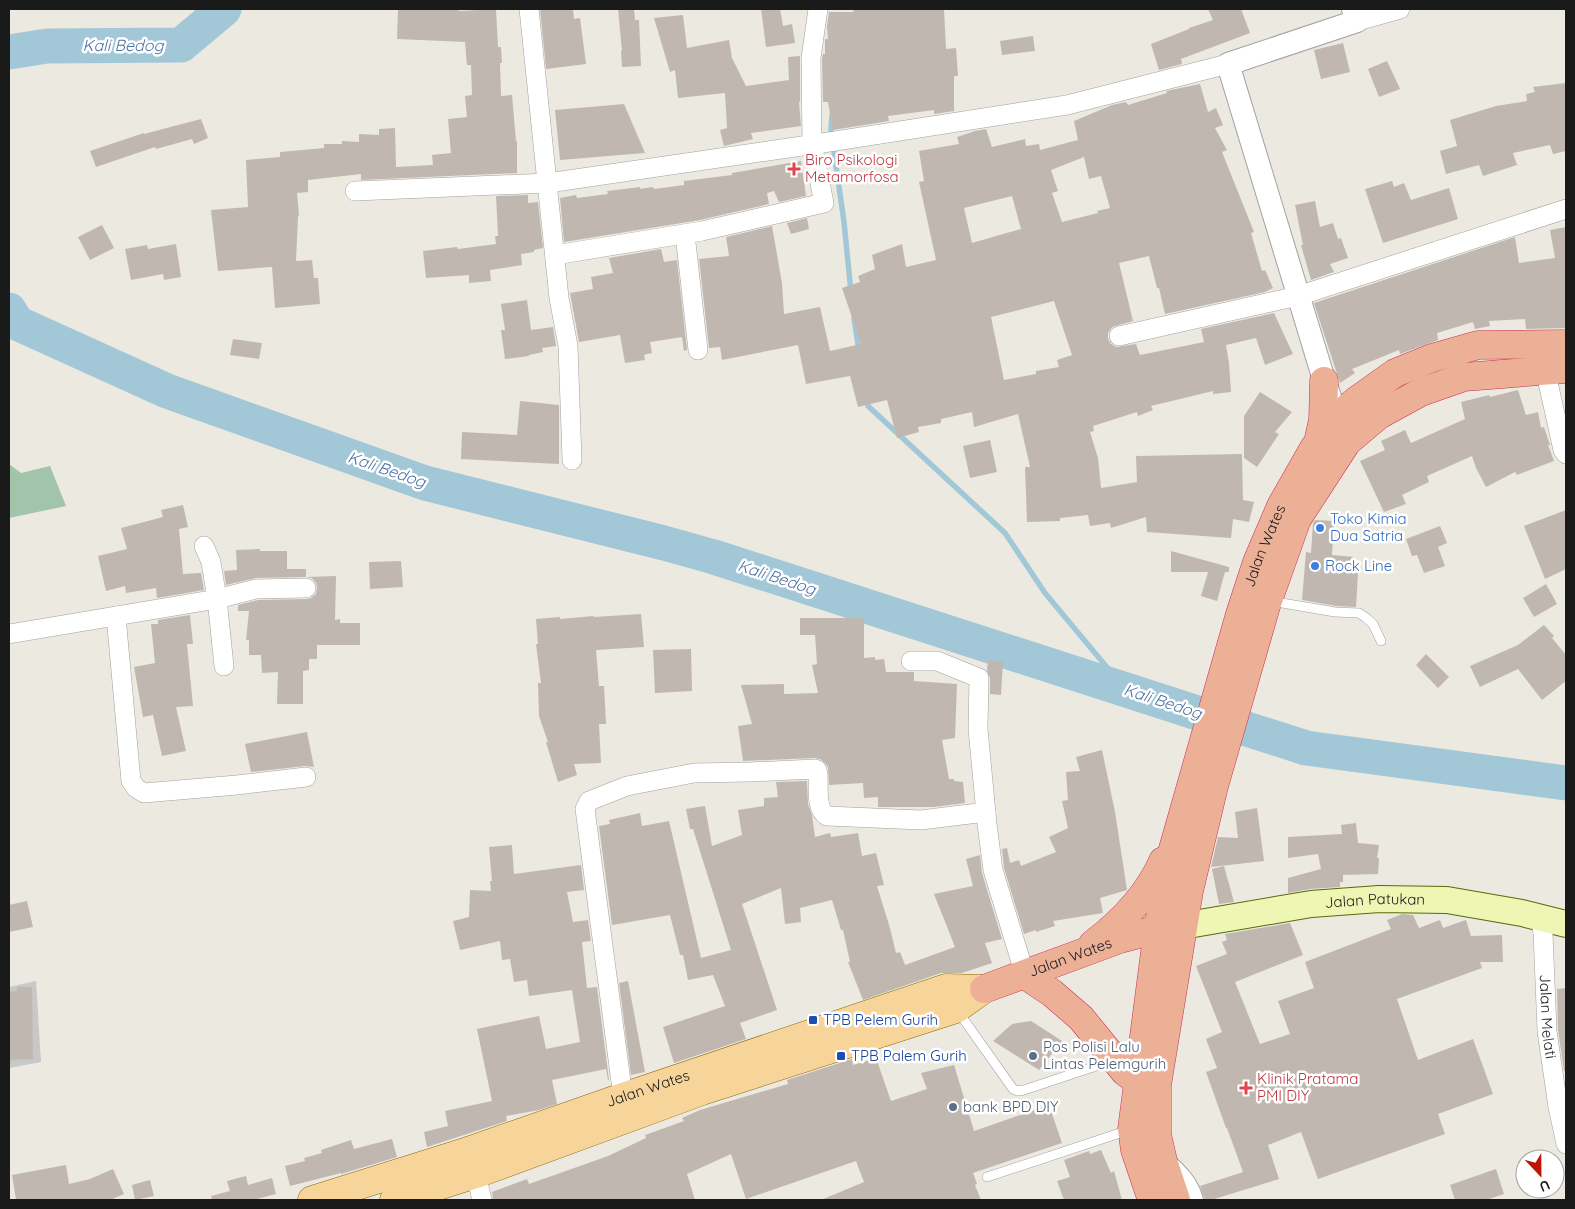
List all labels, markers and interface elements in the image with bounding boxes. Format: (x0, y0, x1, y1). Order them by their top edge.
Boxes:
water label: Kali Bedog (83, 35, 164, 55)
place label: Biro Psikologi Metamorfosa (805, 150, 899, 186)
marker: Biro Psikologi Metamorfosa (787, 162, 801, 176)
water label: Kali Bedog (346, 446, 429, 492)
street label: Jalan Wates (1240, 502, 1289, 589)
place label: Toko Kimia Dua Satria (1330, 509, 1407, 545)
marker: Toko Kimia Dua Satria (1314, 522, 1326, 534)
water label: Kali Bedog (736, 555, 819, 599)
place label: Rock Line (1325, 556, 1392, 575)
marker: Rock Line (1309, 560, 1321, 572)
water label: Kali Bedog (1122, 679, 1205, 723)
street label: Jalan Patukan (1324, 889, 1425, 912)
street label: Jalan Wates (1026, 933, 1114, 981)
street label: Jalan Melati (1536, 974, 1561, 1060)
place label: TPB Pelem Gurih (823, 1010, 938, 1029)
marker: TPB Pelem Gurih (807, 1014, 819, 1026)
place label: Pos Polisi Lalu Lintas Pelemgurih (1043, 1037, 1166, 1073)
place label: TPB Palem Gurih (851, 1046, 967, 1065)
marker: TPB Palem Gurih (835, 1050, 847, 1062)
marker: Pos Polisi Lalu Lintas Pelemgurih (1027, 1050, 1039, 1062)
street label: Jalan Wates (604, 1065, 692, 1111)
place label: Klinik Pratama PMI DIY (1257, 1069, 1358, 1105)
marker: Klinik Pratama PMI DIY (1239, 1081, 1253, 1095)
place label: bank BPD DIY (963, 1097, 1059, 1116)
marker: bank BPD DIY (947, 1101, 959, 1113)
north arrow (1515, 1149, 1565, 1199)
text: U (1537, 1176, 1553, 1196)

